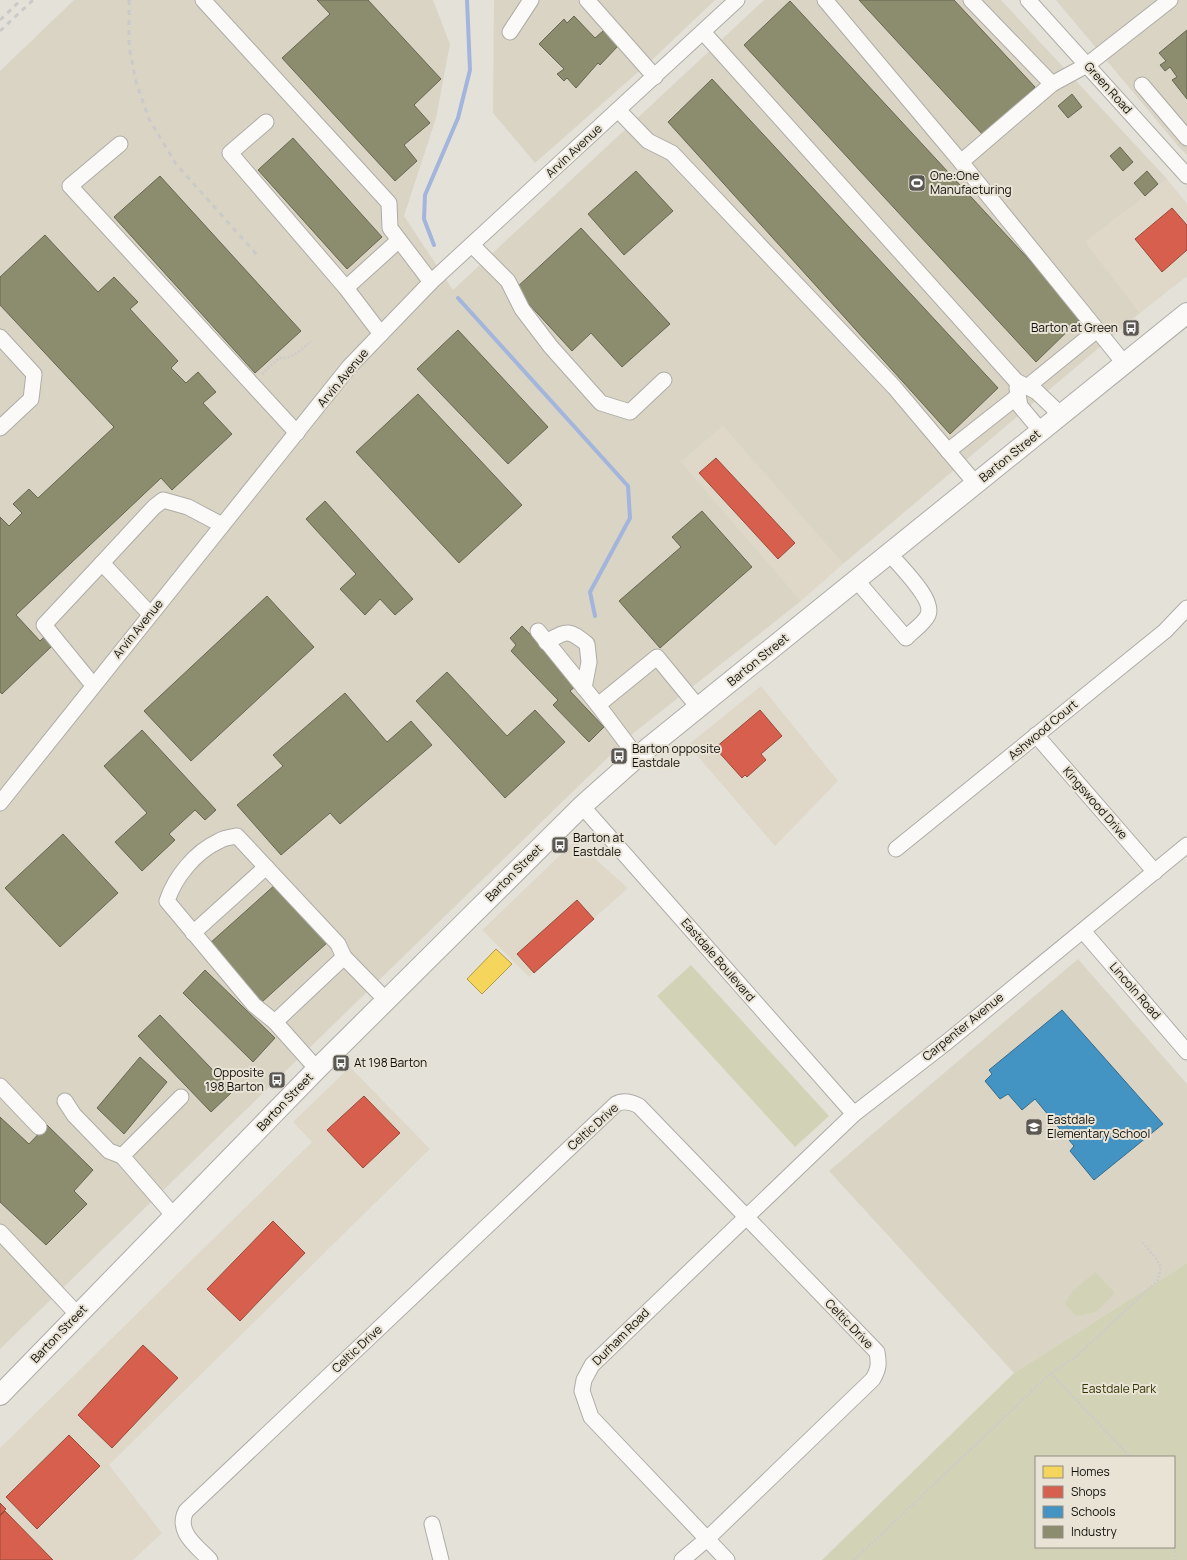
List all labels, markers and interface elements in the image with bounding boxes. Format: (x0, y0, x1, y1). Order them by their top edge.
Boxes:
street label: Green Road (1080, 58, 1136, 117)
street label: Arvin Avenue (542, 120, 606, 181)
place label: One:One Manufacturing (930, 167, 1012, 198)
sports icon: One:One Manufacturing (907, 173, 927, 193)
bus stop icon: Barton at Green (1121, 318, 1141, 338)
place label: Barton at Green (1031, 319, 1118, 336)
street label: Arvin Avenue (313, 345, 372, 411)
street label: Barton Street (975, 425, 1044, 486)
street label: Arvin Avenue (109, 596, 167, 662)
street label: Barton Street (723, 629, 792, 690)
street label: Ashwood Court (1004, 695, 1081, 764)
place label: Barton opposite Eastdale (632, 740, 721, 771)
bus stop icon: Barton opposite Eastdale (609, 746, 629, 766)
street label: Kingswood Drive (1059, 763, 1132, 843)
place label: Barton at Eastdale (573, 829, 624, 860)
bus stop icon: Barton at Eastdale (550, 835, 570, 855)
street label: Barton Street (481, 840, 546, 905)
street label: Eastdale Boulevard (677, 914, 759, 1005)
street label: Lincoln Road (1106, 959, 1165, 1023)
street label: Carpenter Avenue (918, 989, 1007, 1065)
bus stop icon: At 198 Barton (331, 1053, 351, 1073)
place label: At 198 Barton (354, 1054, 427, 1071)
place label: Opposite 198 Barton (205, 1064, 264, 1095)
street label: Barton Street (253, 1069, 317, 1134)
bus stop icon: Opposite 198 Barton (267, 1070, 287, 1090)
street label: Celtic Drive (564, 1099, 622, 1154)
place label: Eastdale Elementary School (1047, 1111, 1150, 1142)
school or university icon: Eastdale Elementary School (1024, 1117, 1044, 1137)
street label: Celtic Drive (821, 1295, 877, 1352)
street label: Barton Street (27, 1301, 91, 1366)
street label: Durham Road (588, 1304, 653, 1369)
street label: Celtic Drive (328, 1321, 386, 1376)
park label: Eastdale Park (1082, 1380, 1157, 1397)
legend (1035, 1456, 1175, 1548)
text: Homes (1071, 1463, 1110, 1480)
text: Shops (1071, 1483, 1106, 1500)
text: Schools (1071, 1503, 1115, 1520)
text: Industry (1071, 1523, 1117, 1540)

